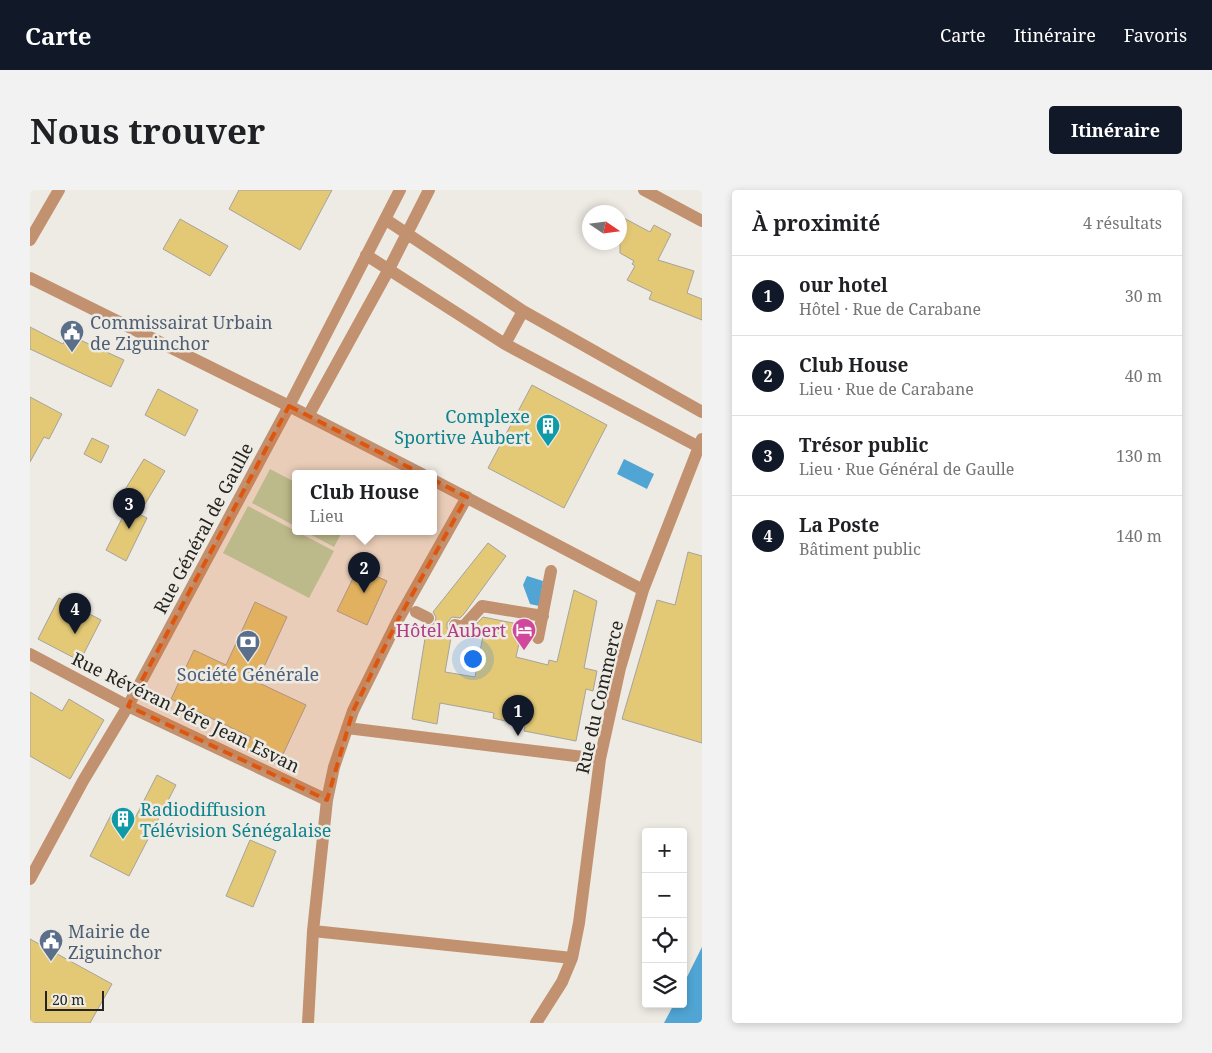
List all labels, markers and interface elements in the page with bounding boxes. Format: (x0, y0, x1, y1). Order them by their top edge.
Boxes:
text: Carte (25, 19, 91, 52)
text: Carte (940, 23, 986, 47)
text: Itinéraire (1014, 23, 1096, 47)
text: Favoris (1124, 23, 1187, 47)
button: Itinéraire (1049, 106, 1182, 154)
text: Nous trouver (30, 107, 265, 154)
north arrow (582, 205, 627, 250)
text: À proximité (752, 209, 880, 237)
text: 4 résultats (1083, 212, 1162, 234)
text: our hotel (799, 272, 888, 298)
text: 1 (763, 285, 773, 307)
text: 30 m (1125, 285, 1162, 307)
text: Hôtel · Rue de Carabane (799, 298, 981, 320)
place label: Commissairat Urbain de Ziguinchor (90, 310, 273, 355)
public building icon: Commissairat Urbain de Ziguinchor (59, 319, 85, 353)
text: Club House (799, 352, 908, 378)
text: 2 (763, 365, 773, 387)
text: 40 m (1125, 365, 1162, 387)
text: Lieu · Rue de Carabane (799, 378, 974, 400)
place label: Complexe Sportive Aubert (394, 404, 530, 449)
building icon: Complexe Sportive Aubert (535, 413, 561, 447)
text: Trésor public (799, 432, 929, 458)
street label: Rue Général de Gaulle (148, 438, 258, 618)
text: 3 (763, 445, 773, 467)
text: 130 m (1116, 445, 1162, 467)
text: Lieu · Rue Général de Gaulle (799, 458, 1014, 480)
popup (292, 470, 437, 535)
text: Club House (310, 479, 419, 505)
pin: 3 (113, 488, 145, 529)
text: Lieu (310, 505, 344, 527)
text: La Poste (799, 512, 879, 538)
text: 4 (763, 525, 773, 547)
text: 140 m (1116, 525, 1162, 547)
text: Bâtiment public (799, 538, 921, 560)
pin: 2 (348, 552, 380, 593)
pin: 4 (59, 593, 91, 634)
hotel icon: Hôtel Aubert (511, 617, 537, 651)
place label: Hôtel Aubert (396, 618, 506, 642)
street label: Rue du Commerce (570, 618, 628, 776)
bank icon: Société Générale (235, 629, 261, 663)
street label: Rue Révéran Pére Jean Esvan (68, 646, 304, 778)
your location (460, 646, 486, 672)
place label: Société Générale (177, 662, 319, 686)
pin: 1 (502, 695, 534, 736)
place label: Radiodiffusion Télévision Sénégalaise (140, 797, 331, 842)
building icon: Radiodiffusion Télévision Sénégalaise (110, 806, 136, 840)
map controls (642, 828, 687, 1008)
button: + (642, 828, 687, 873)
button: − (642, 873, 687, 918)
button: locate (642, 918, 687, 963)
place label: Mairie de Ziguinchor (68, 919, 163, 964)
public building icon: Mairie de Ziguinchor (38, 928, 64, 962)
button: layers (642, 963, 687, 1008)
scale bar (45, 988, 104, 1011)
text: 20 m (52, 990, 85, 1009)

